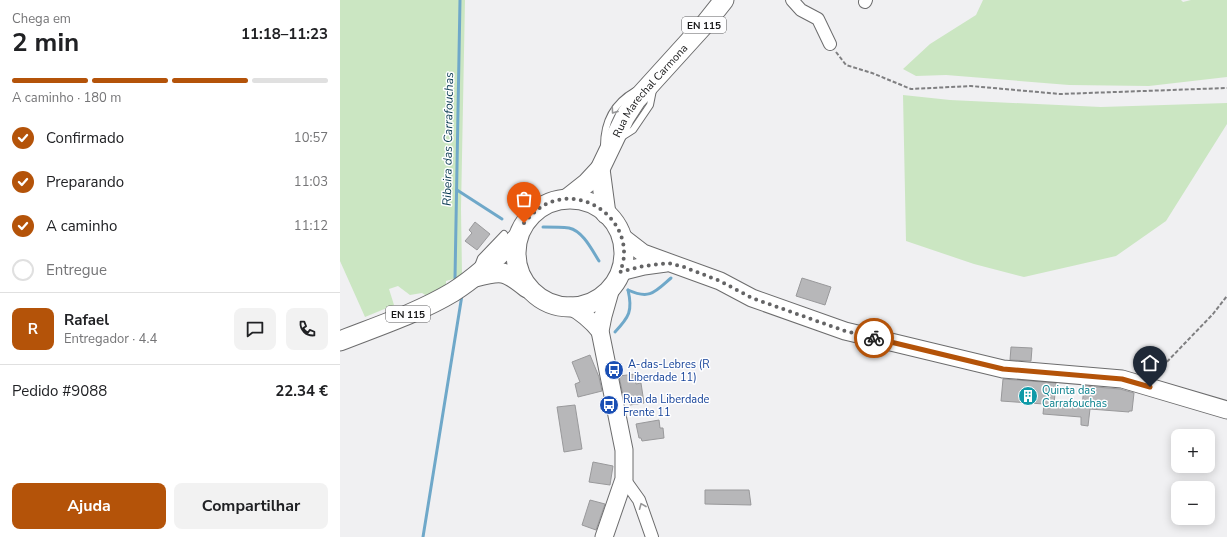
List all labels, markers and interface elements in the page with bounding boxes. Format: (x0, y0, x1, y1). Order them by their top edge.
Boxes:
text: Chega em (12, 10, 71, 28)
road number: EN 115 (682, 17, 726, 33)
text: 11:18–11:23 (241, 24, 328, 44)
text: 2 min (12, 25, 79, 60)
street label: Rua Marechal Carmona (609, 41, 691, 140)
water label: Ribeira das Carrafouchas (439, 72, 457, 206)
text: A caminho · 180 m (12, 89, 121, 107)
one-way arrow (612, 106, 619, 113)
icon: check (12, 127, 34, 149)
text: Confirmado (46, 128, 124, 148)
text: 10:57 (294, 129, 328, 147)
icon: check (12, 171, 34, 193)
text: Preparando (46, 172, 124, 192)
text: 11:03 (294, 173, 328, 191)
pin (507, 182, 541, 223)
icon: bag (513, 188, 535, 210)
icon: check (12, 215, 34, 237)
text: A caminho (46, 216, 117, 236)
text: 11:12 (294, 217, 328, 235)
text: Entregue (46, 260, 107, 280)
road number: EN 115 (386, 306, 430, 322)
button: chat (234, 308, 276, 350)
button: phone (286, 308, 328, 350)
text: Rafael (64, 310, 109, 330)
courier (854, 318, 894, 358)
text: R (28, 319, 38, 339)
icon: bike (863, 327, 885, 349)
text: Entregador · 4.4 (64, 330, 157, 348)
pin (1133, 346, 1167, 387)
icon: home (1139, 352, 1161, 374)
place label: A-das-Lebres (R Liberdade 11) (628, 357, 710, 385)
bus stop icon: A-das-Lebres (R Liberdade 11) (603, 359, 625, 381)
text: Pedido #9088 (12, 381, 107, 401)
text: 22.34 € (275, 381, 328, 401)
place label: Quinta das Carrafouchas (1042, 383, 1107, 411)
building icon: Quinta das Carrafouchas (1017, 385, 1039, 407)
place label: Rua da Liberdade Frente 11 (623, 392, 710, 420)
bus stop icon: Rua da Liberdade Frente 11 (598, 394, 620, 416)
map controls (1171, 429, 1215, 525)
button: + (1171, 429, 1215, 473)
button: − (1171, 481, 1215, 525)
button: Ajuda (12, 483, 166, 529)
button: Compartilhar (174, 483, 328, 529)
one-way arrow (638, 503, 646, 510)

